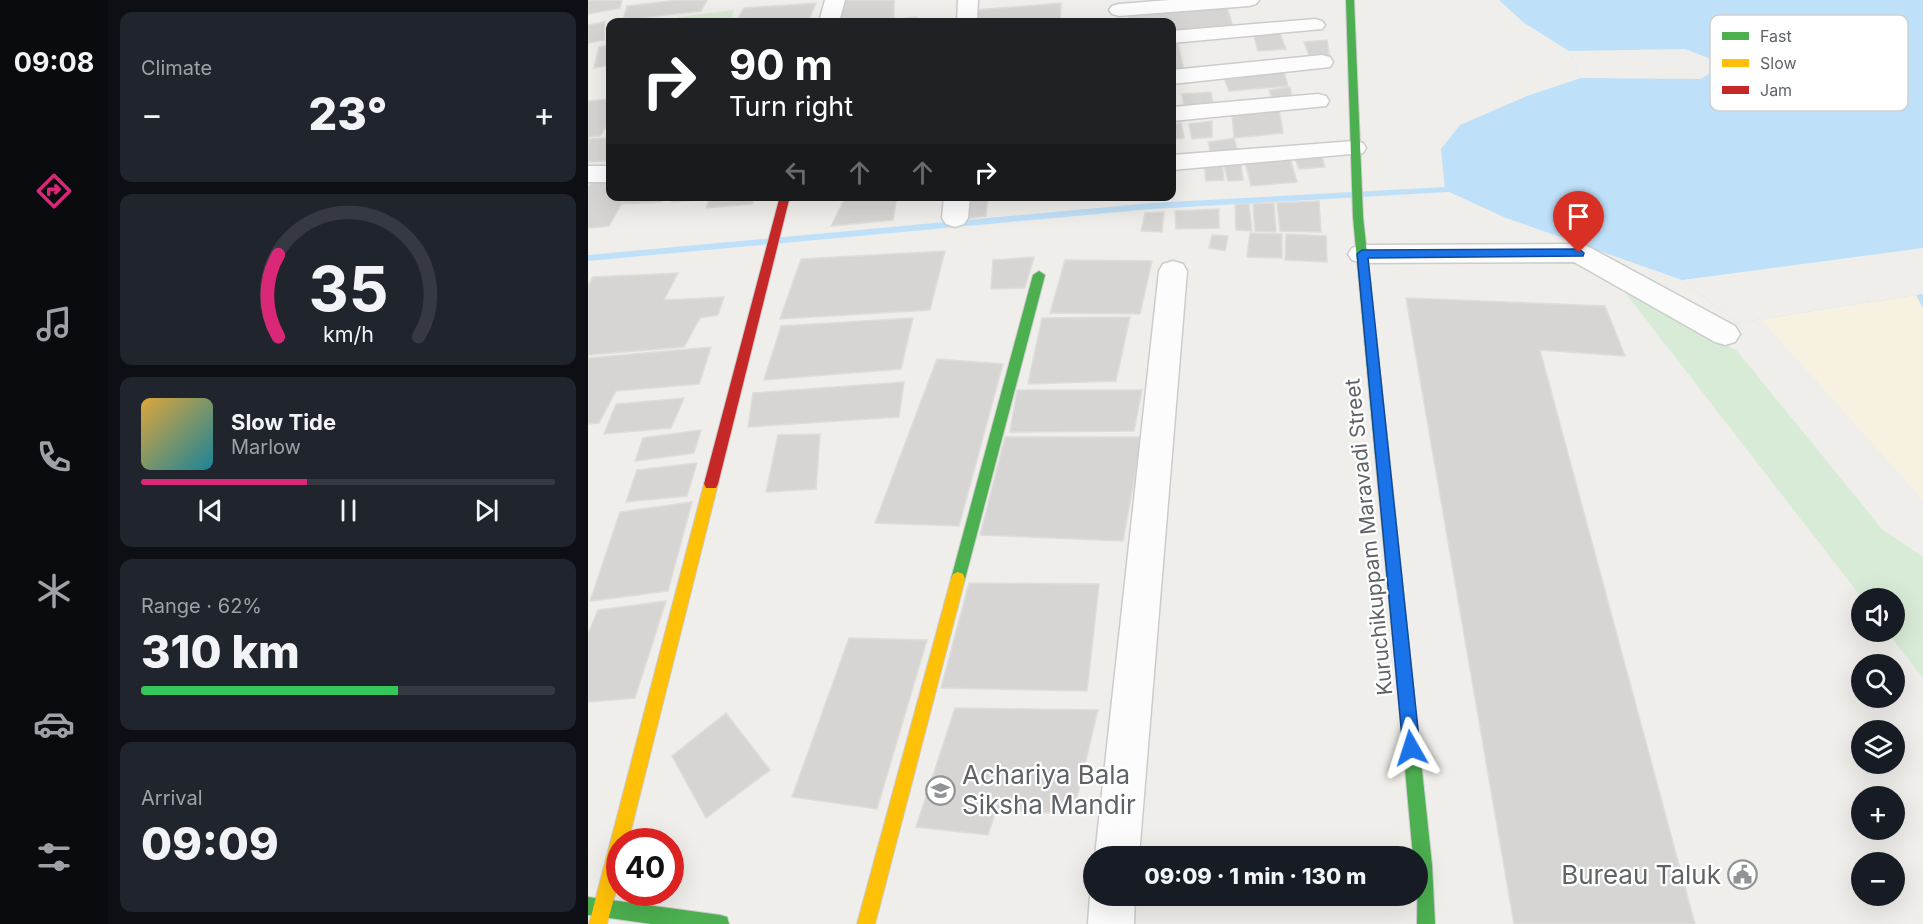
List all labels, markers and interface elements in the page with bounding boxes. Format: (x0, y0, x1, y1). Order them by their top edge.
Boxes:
legend (1710, 15, 1908, 111)
text: Fast (1760, 26, 1792, 46)
text: 90 m (729, 39, 833, 90)
icon: right (630, 42, 708, 120)
text: 09:08 (14, 46, 94, 79)
text: Slow (1760, 53, 1797, 73)
text: Climate (141, 56, 212, 80)
text: Jam (1760, 80, 1792, 100)
text: 23° (309, 86, 387, 141)
text: Turn right (729, 90, 853, 123)
text: − (141, 94, 163, 134)
text: + (533, 94, 555, 134)
icon: left (780, 156, 813, 189)
icon: ahead (843, 156, 876, 189)
icon: ahead (906, 156, 939, 189)
icon: right (969, 156, 1002, 189)
icon: directions (33, 170, 75, 212)
pin (1553, 191, 1604, 253)
icon: arrive (1562, 200, 1595, 233)
text: 35 (308, 251, 388, 326)
icon: music (33, 303, 75, 345)
text: km/h (323, 321, 373, 347)
street label: Kuruchikuppam Maravadi Street (1339, 377, 1398, 697)
text: Slow Tide (231, 409, 336, 435)
text: Marlow (231, 435, 301, 459)
icon: phone (33, 436, 75, 478)
icon: previous (194, 494, 227, 527)
icon: pause (332, 494, 365, 527)
icon: next (470, 494, 503, 527)
icon: climate (33, 570, 75, 612)
map controls (1851, 588, 1905, 906)
button: sound (1851, 588, 1905, 642)
text: Range · 62% (141, 594, 262, 618)
text: 310 km (141, 624, 300, 679)
button: search (1851, 654, 1905, 708)
icon: car (33, 703, 75, 745)
position arrow (1379, 716, 1443, 780)
button: layers (1851, 720, 1905, 774)
place label: Achariya Bala Siksha Mandir (962, 759, 1136, 820)
school or university icon: Achariya Bala Siksha Mandir (925, 774, 957, 806)
text: Arrival (141, 786, 203, 810)
button: + (1851, 786, 1905, 840)
text: 09:09 (141, 816, 279, 871)
speed limit sign: 40 (606, 828, 684, 906)
icon: filters (33, 836, 75, 878)
button: − (1851, 852, 1905, 906)
place label: Bureau Taluk (1561, 859, 1721, 890)
public building icon: Bureau Taluk (1726, 859, 1758, 891)
text: 09:09 · 1 min · 130 m (1145, 863, 1366, 889)

